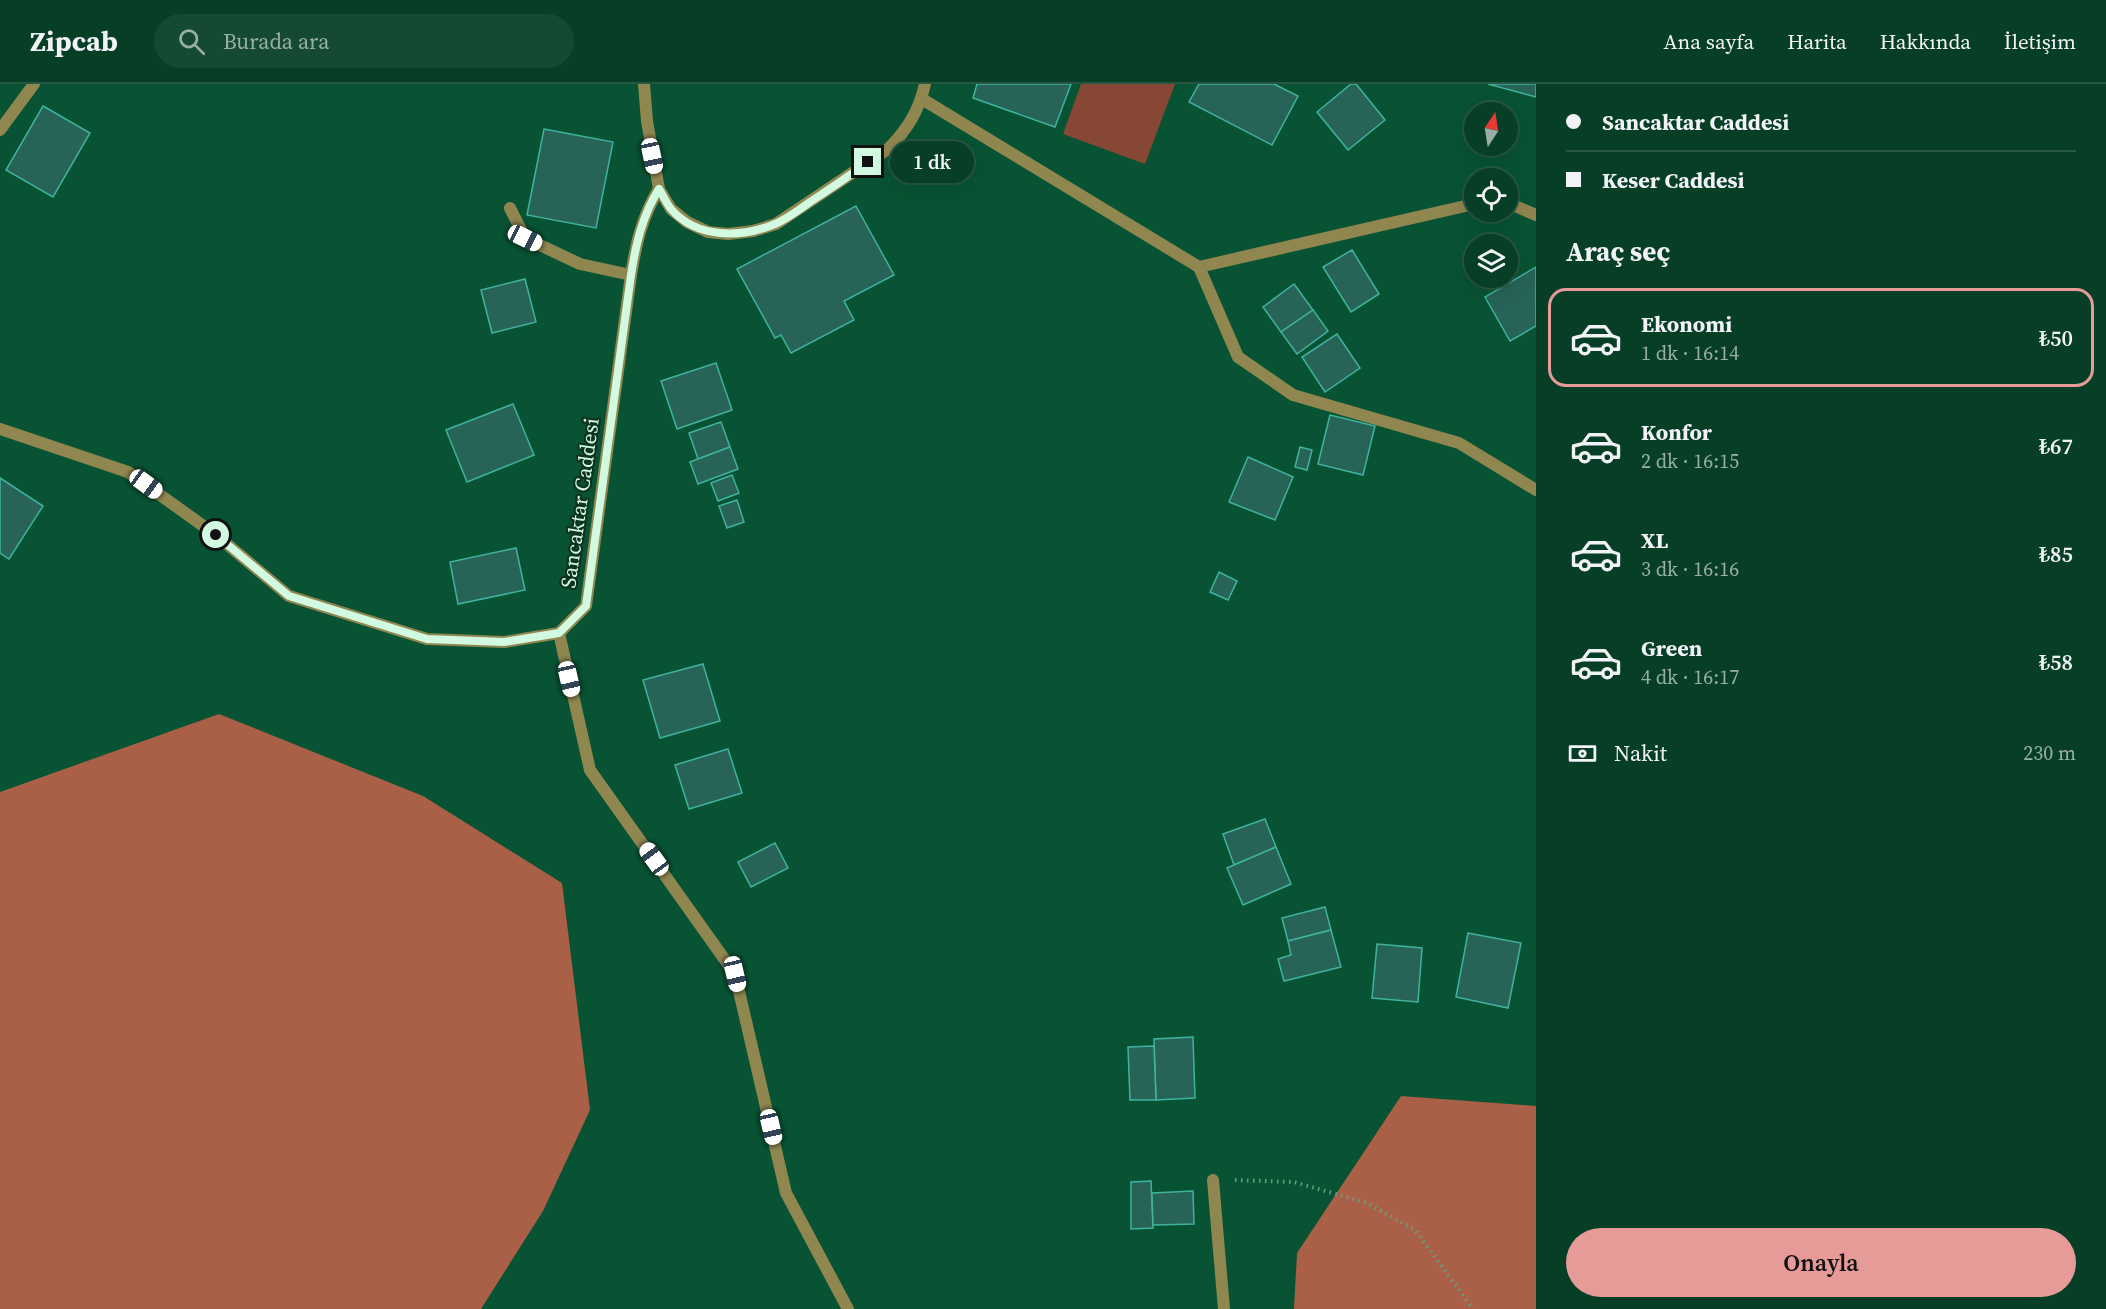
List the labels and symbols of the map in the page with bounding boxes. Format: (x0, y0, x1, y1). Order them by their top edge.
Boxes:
north arrow (1464, 102, 1518, 156)
car (639, 137, 665, 175)
callout: 1 dk (889, 141, 973, 183)
route end (854, 148, 881, 175)
car (505, 222, 545, 254)
street label: Sancaktar Caddesi (553, 416, 606, 590)
car (126, 466, 166, 502)
route start (202, 521, 229, 548)
car (556, 659, 582, 699)
car (636, 839, 672, 879)
car (722, 954, 748, 994)
car (758, 1107, 784, 1147)

